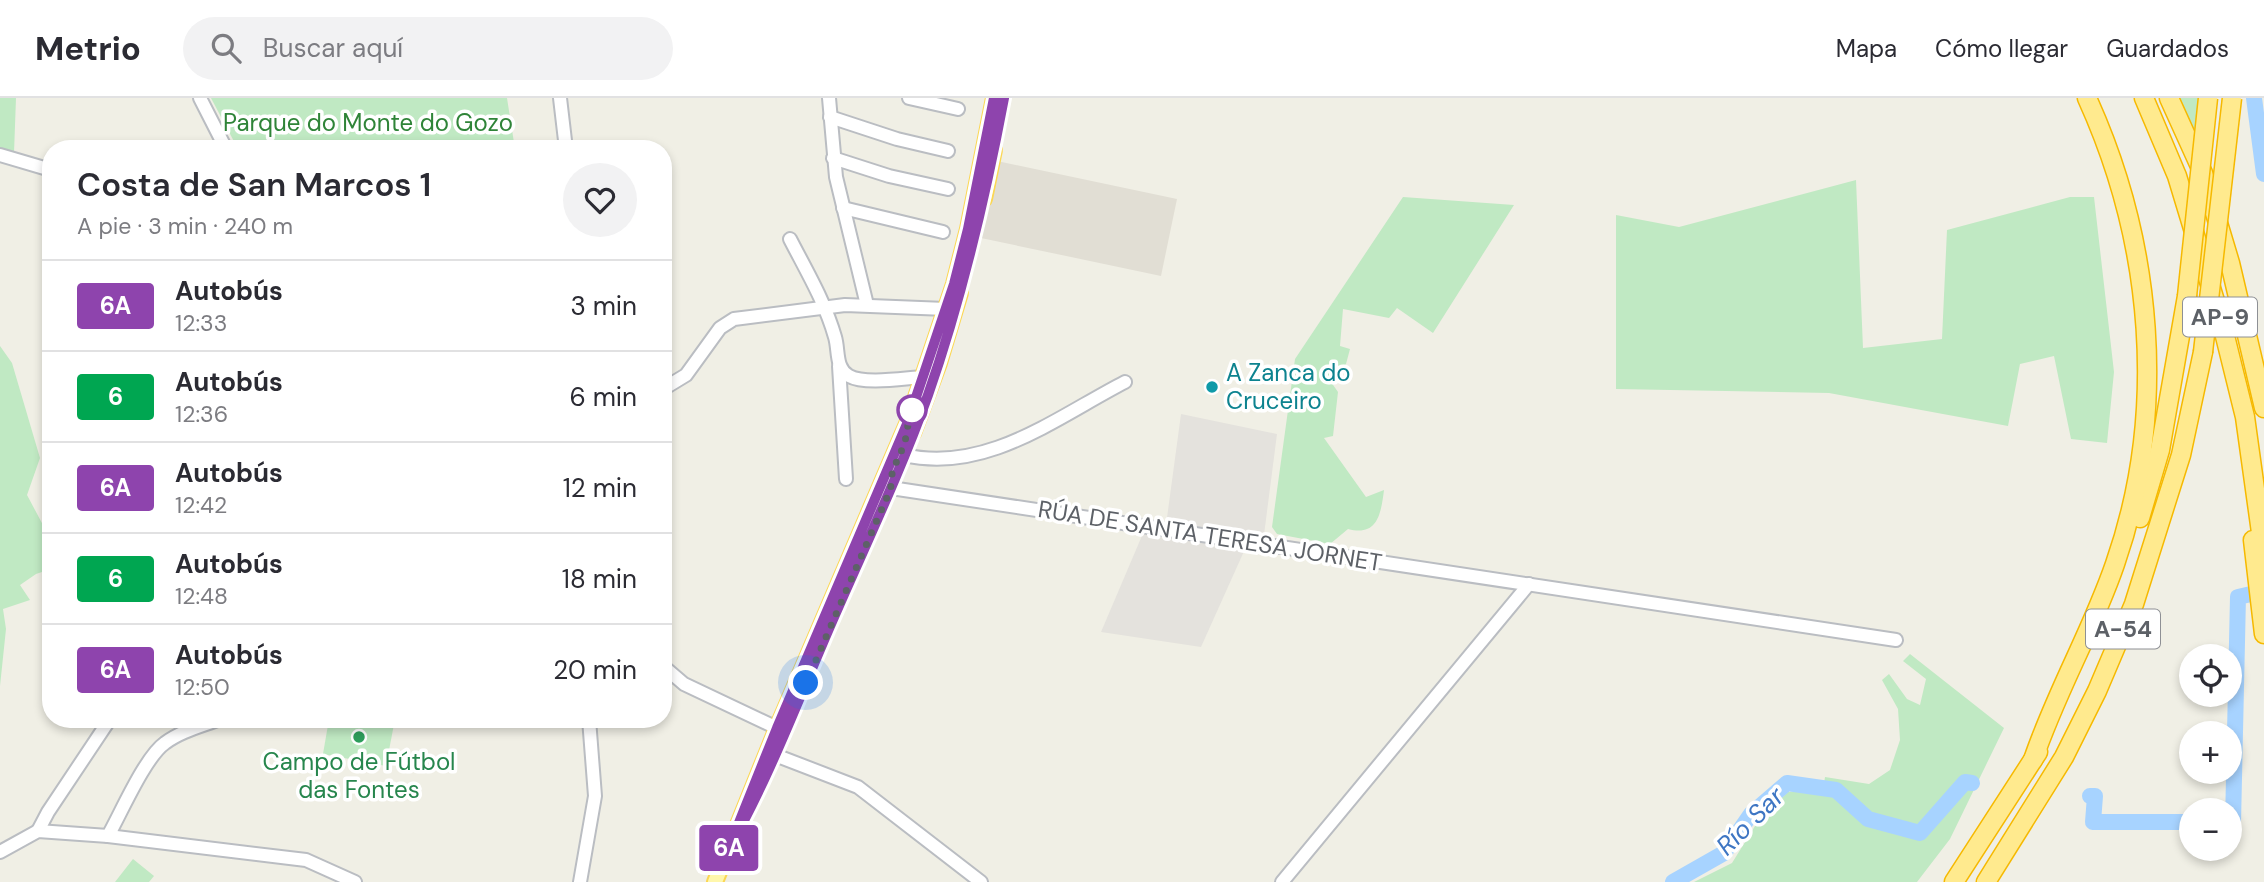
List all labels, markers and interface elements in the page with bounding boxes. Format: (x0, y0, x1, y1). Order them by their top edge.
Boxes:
search box (183, 17, 673, 80)
text: Metrio (35, 27, 141, 70)
icon: search (207, 29, 245, 67)
text: Buscar aquí (263, 31, 403, 65)
text: Mapa (1836, 33, 1897, 64)
text: Cómo llegar (1935, 33, 2068, 64)
text: Guardados (2106, 33, 2229, 64)
park label: Parque do Monte do Gozo (223, 107, 513, 138)
text: Costa de San Marcos 1 (77, 163, 431, 206)
button: heart (563, 163, 637, 237)
text: A pie · 3 min · 240 m (77, 211, 293, 241)
text: Autobús (175, 274, 283, 308)
text: 3 min (570, 289, 637, 323)
text: 6A (100, 290, 131, 321)
road number: AP-9 (2183, 298, 2257, 336)
text: 12:33 (175, 308, 227, 338)
place label: A Zanca do Cruceiro (1226, 357, 1351, 416)
text: Autobús (175, 365, 283, 399)
marker: A Zanca do Cruceiro (1204, 379, 1220, 395)
text: 6 min (569, 380, 637, 414)
text: 6 (108, 381, 123, 412)
unlabelled marker (897, 395, 927, 425)
text: 12:36 (175, 399, 228, 429)
text: Autobús (175, 456, 283, 490)
text: 12 min (563, 471, 637, 505)
text: 6A (100, 472, 131, 503)
text: 12:42 (175, 490, 227, 520)
street label: RÚA DE SANTA TERESA JORNET (1036, 493, 1384, 578)
text: Autobús (175, 547, 283, 581)
text: 18 min (562, 562, 637, 596)
text: 6 (108, 563, 123, 594)
text: 12:48 (175, 581, 228, 611)
road number: A-54 (2086, 610, 2160, 649)
text: Autobús (175, 638, 283, 672)
map controls (2179, 644, 2242, 861)
button: locate (2179, 644, 2242, 707)
text: 20 min (553, 653, 637, 687)
text: 6A (100, 654, 131, 685)
your location (788, 665, 823, 700)
text: 12:50 (175, 672, 230, 702)
button: + (2179, 721, 2242, 784)
marker: Campo de Fútbol das Fontes (351, 729, 367, 745)
place label: Campo de Fútbol das Fontes (263, 746, 455, 805)
water label: Río Sar (1709, 779, 1792, 862)
button: − (2179, 798, 2242, 861)
line badge: 6A (698, 825, 760, 871)
text: 6A (713, 832, 745, 863)

